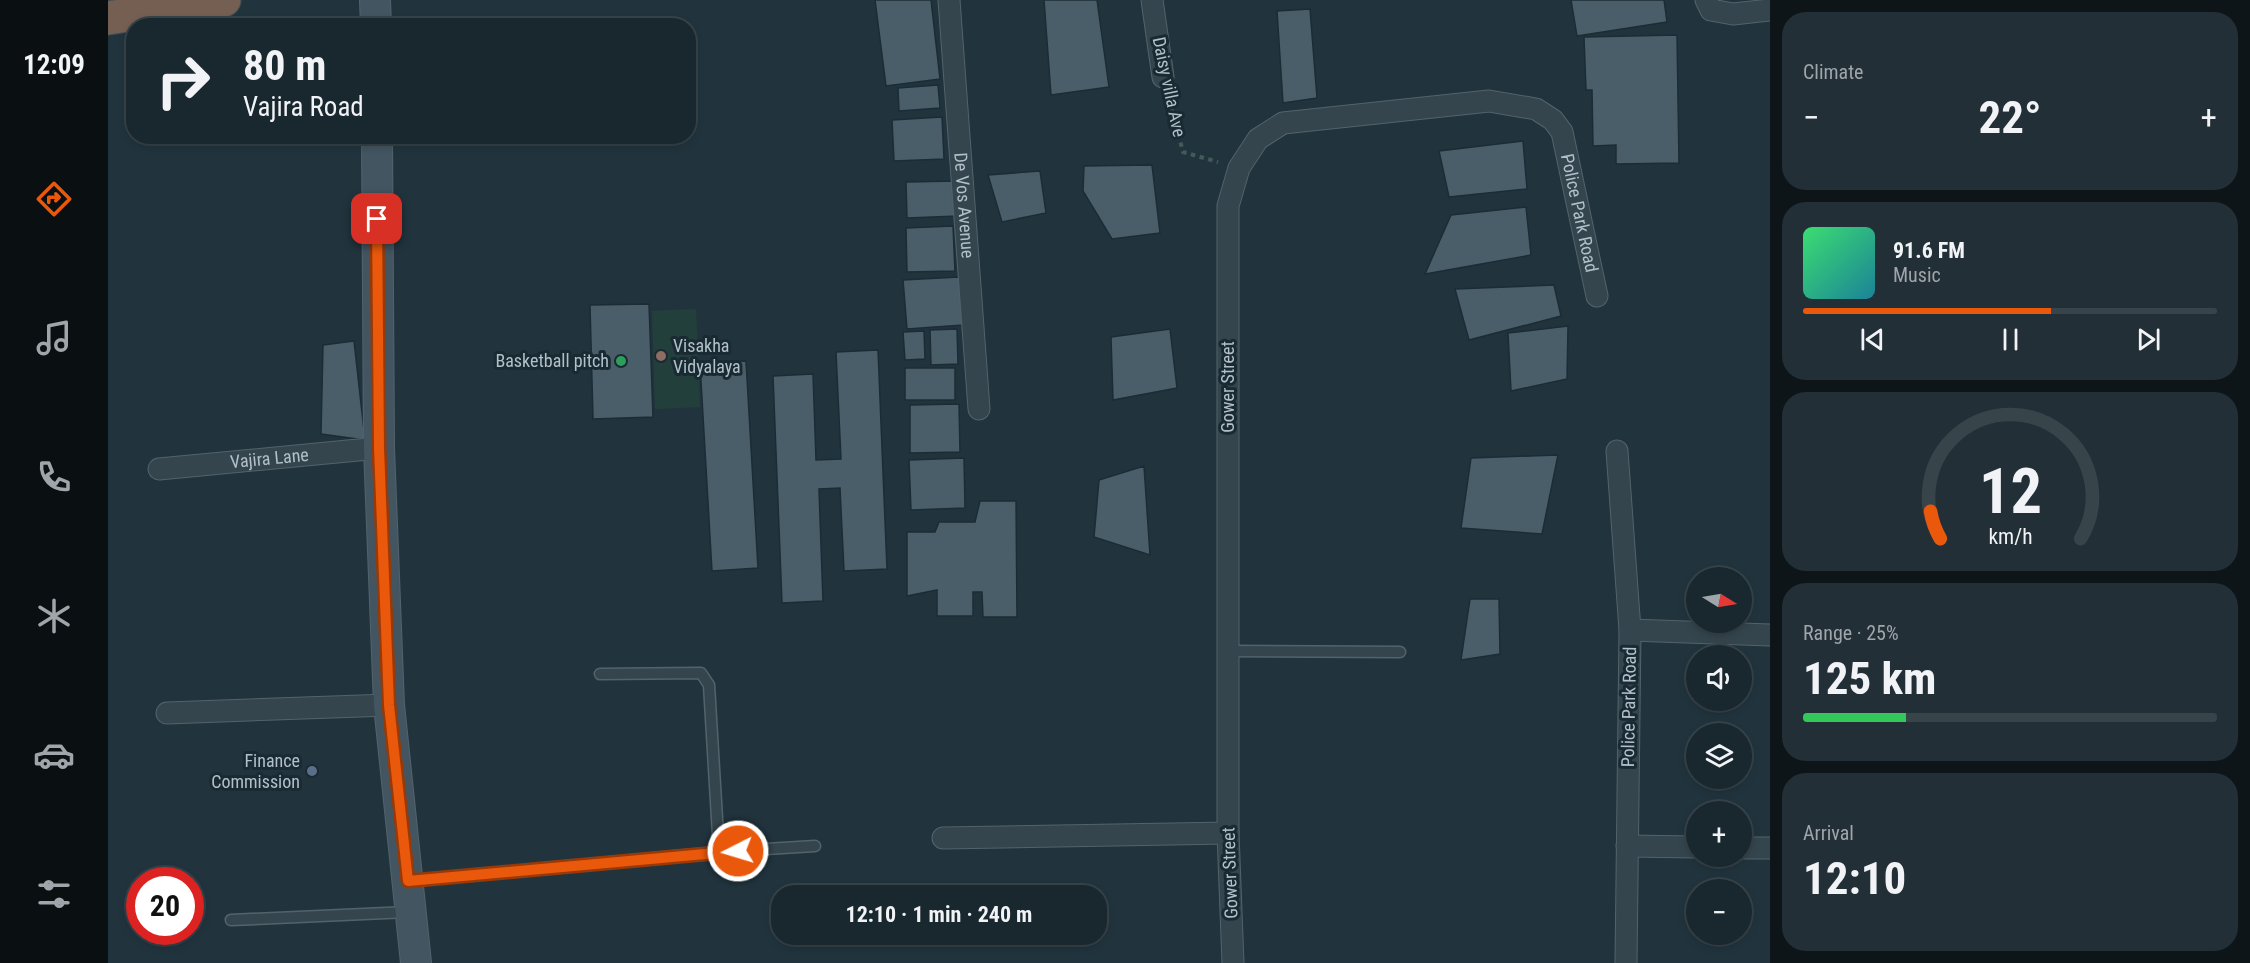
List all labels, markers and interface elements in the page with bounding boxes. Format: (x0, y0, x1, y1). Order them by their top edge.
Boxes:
street label: Daisy villa Ave (1149, 35, 1190, 139)
text: 80 m (243, 41, 326, 90)
icon: right (144, 42, 222, 120)
text: 12:09 (23, 49, 85, 81)
text: Climate (1803, 60, 1863, 84)
text: Vajira Road (243, 91, 364, 123)
text: 22° (1979, 91, 2042, 144)
text: − (1803, 98, 1820, 137)
text: + (2201, 98, 2217, 137)
street label: De Vos Avenue (950, 152, 979, 259)
street label: Police Park Road (1557, 152, 1603, 274)
icon: directions (33, 178, 75, 220)
pin (351, 193, 402, 244)
icon: arrive (360, 202, 393, 235)
text: 91.6 FM (1893, 238, 1965, 263)
text: Music (1893, 263, 1941, 287)
icon: music (33, 317, 75, 359)
icon: previous (1856, 323, 1889, 356)
icon: pause (1994, 323, 2027, 356)
icon: next (2132, 323, 2165, 356)
place label: Visakha Vidyalaya (673, 335, 741, 377)
street label: Gower Street (1217, 341, 1238, 433)
marker: Visakha Vidyalaya (654, 349, 668, 363)
place label: Basketball pitch (495, 350, 609, 371)
marker: Basketball pitch (614, 354, 628, 368)
street label: Vajira Lane (229, 444, 310, 472)
text: 12 (1978, 455, 2042, 528)
icon: phone (33, 456, 75, 498)
text: km/h (1988, 524, 2032, 549)
north arrow (1686, 567, 1752, 633)
map controls (1686, 567, 1752, 945)
icon: climate (33, 595, 75, 637)
text: Range · 25% (1803, 621, 1899, 645)
button: sound (1686, 645, 1752, 711)
street label: Police Park Road (1617, 647, 1640, 767)
text: 125 km (1803, 652, 1936, 705)
button: layers (1686, 723, 1752, 789)
icon: car (33, 734, 75, 776)
place label: Finance Commission (211, 750, 300, 792)
marker: Finance Commission (305, 764, 319, 778)
button: + (1686, 801, 1752, 867)
position arrow (706, 819, 770, 883)
text: Arrival (1803, 821, 1854, 845)
street label: Gower Street (1217, 827, 1242, 919)
text: 12:10 (1803, 852, 1906, 905)
speed limit sign: 20 (126, 867, 204, 945)
icon: filters (33, 873, 75, 915)
button: − (1686, 879, 1752, 945)
text: 12:10 · 1 min · 240 m (846, 902, 1032, 927)

